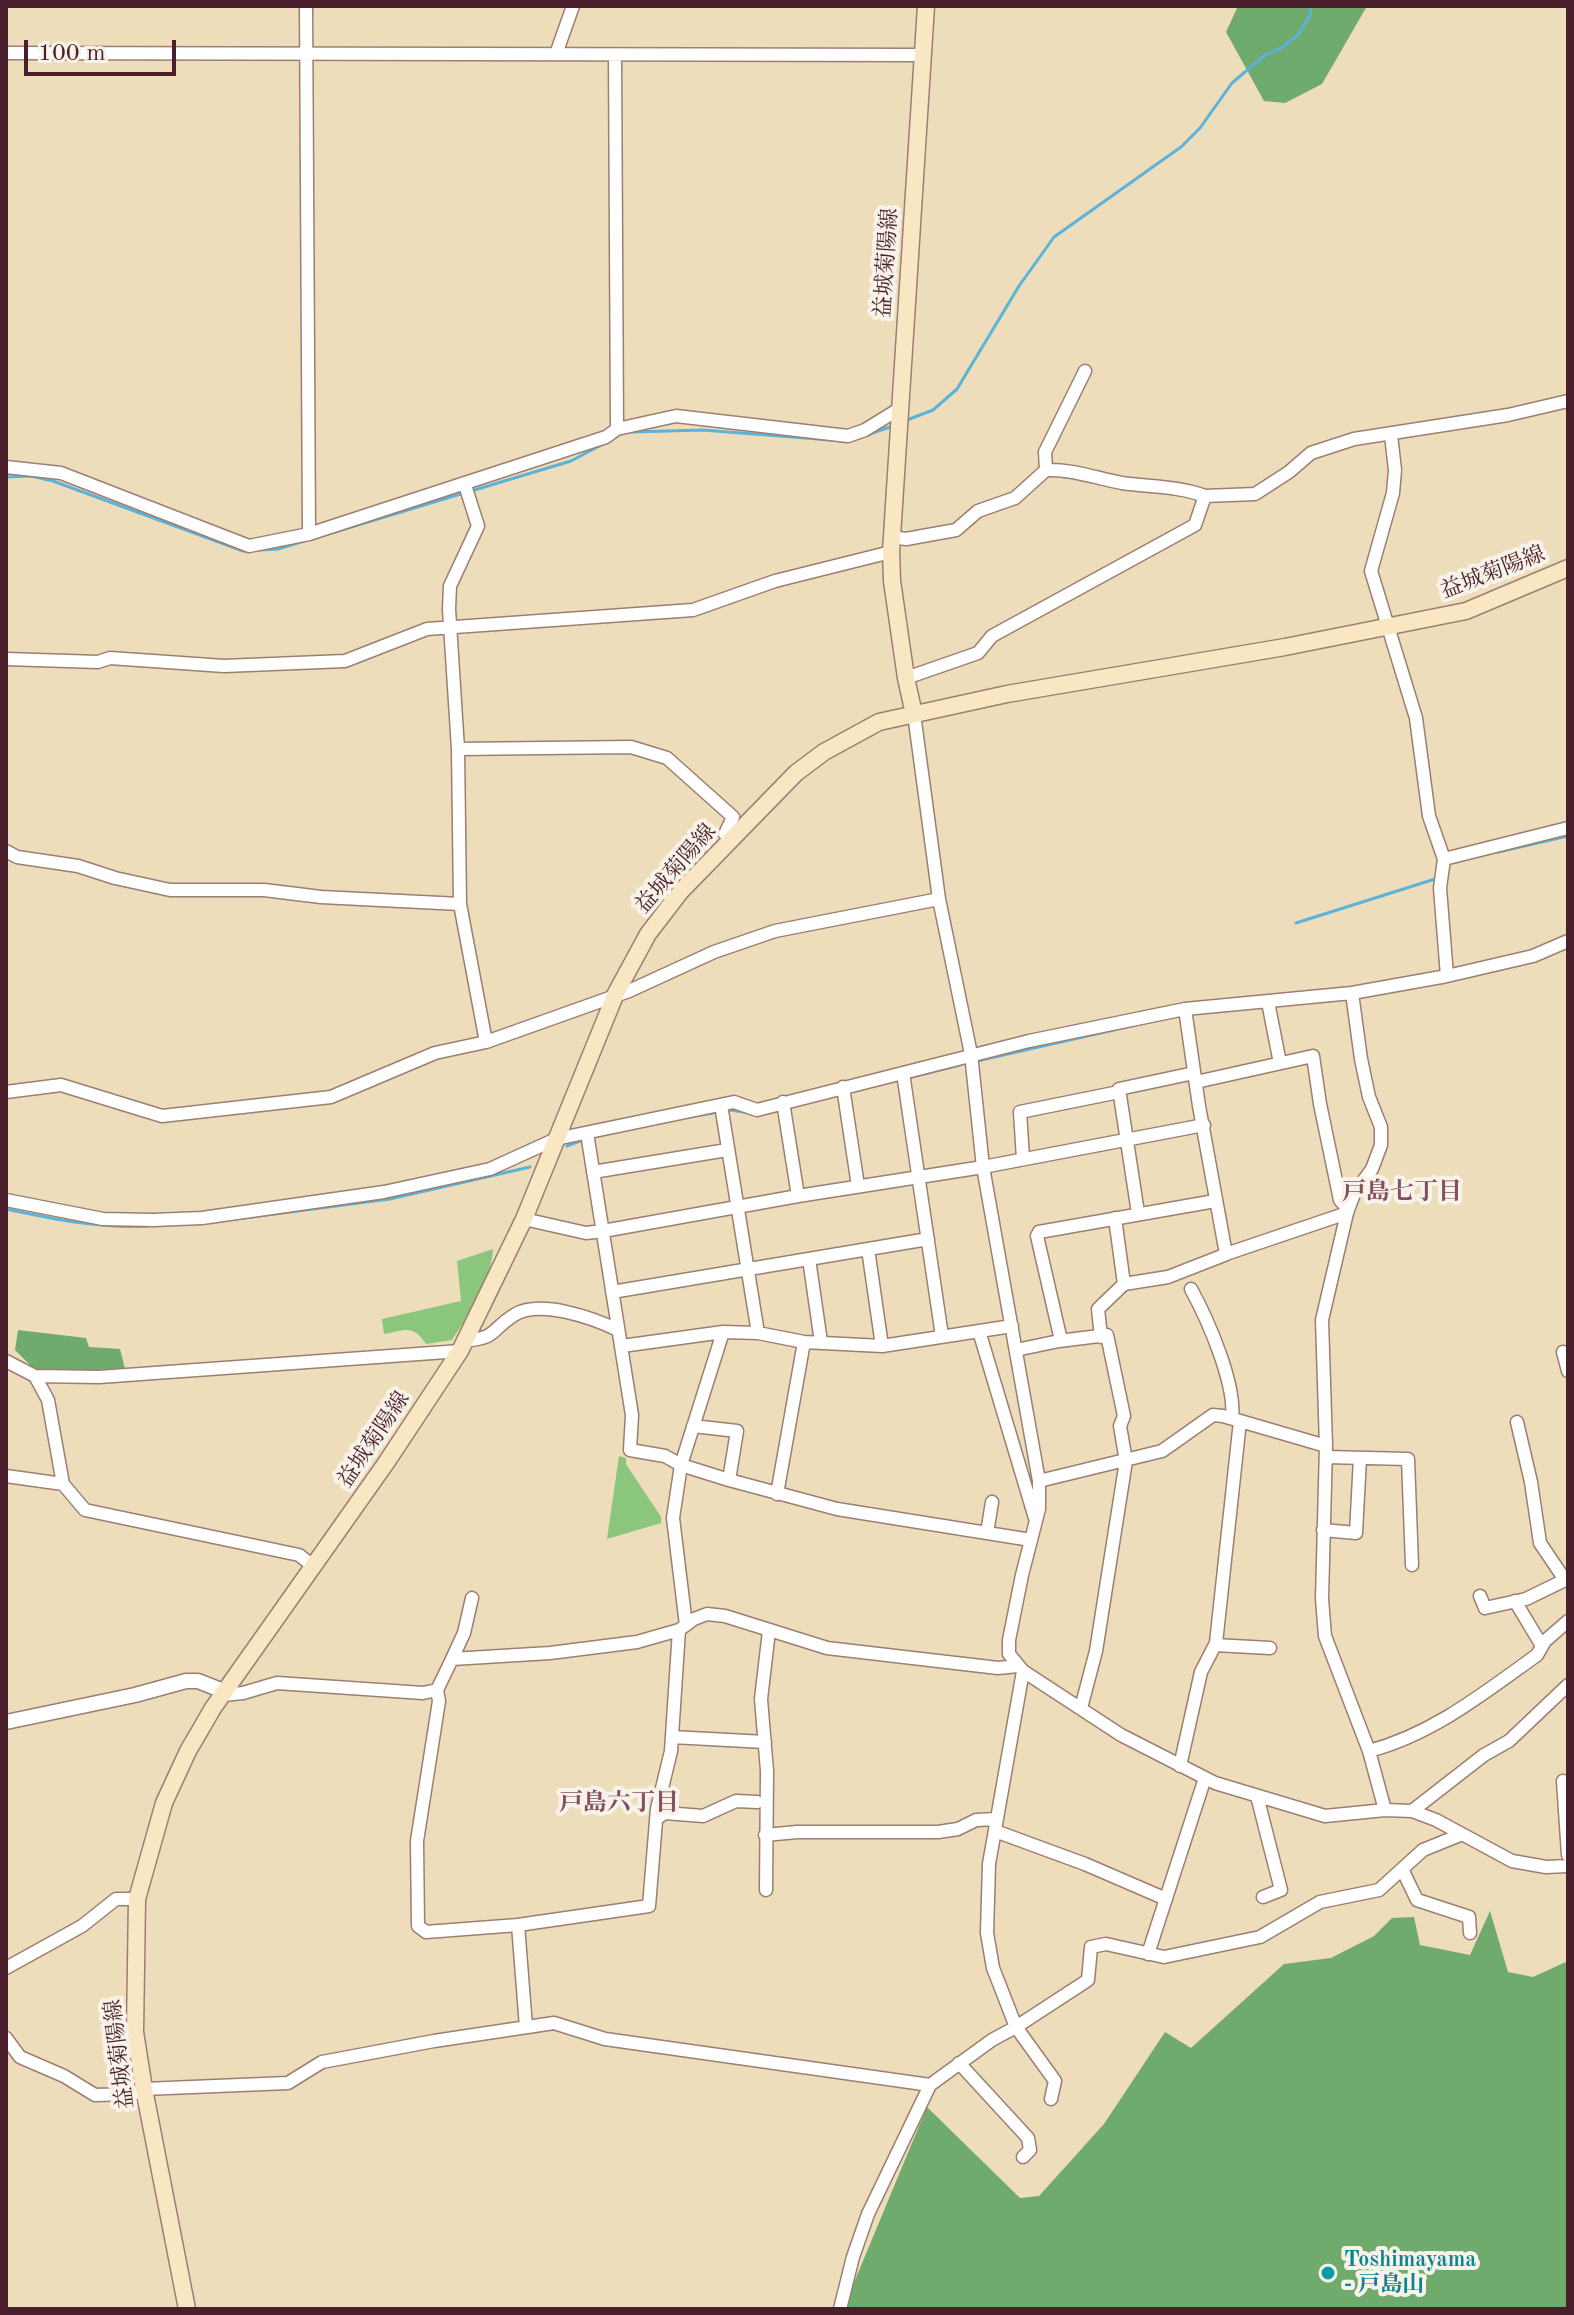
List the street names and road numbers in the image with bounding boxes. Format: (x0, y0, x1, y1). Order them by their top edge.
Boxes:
street label: 益城菊陽線 (870, 207, 904, 319)
street label: 益城菊陽線 (1437, 541, 1549, 605)
street label: 益城菊陽線 (630, 819, 722, 919)
street label: 益城菊陽線 (332, 1387, 416, 1493)
street label: 益城菊陽線 (100, 1998, 140, 2110)

